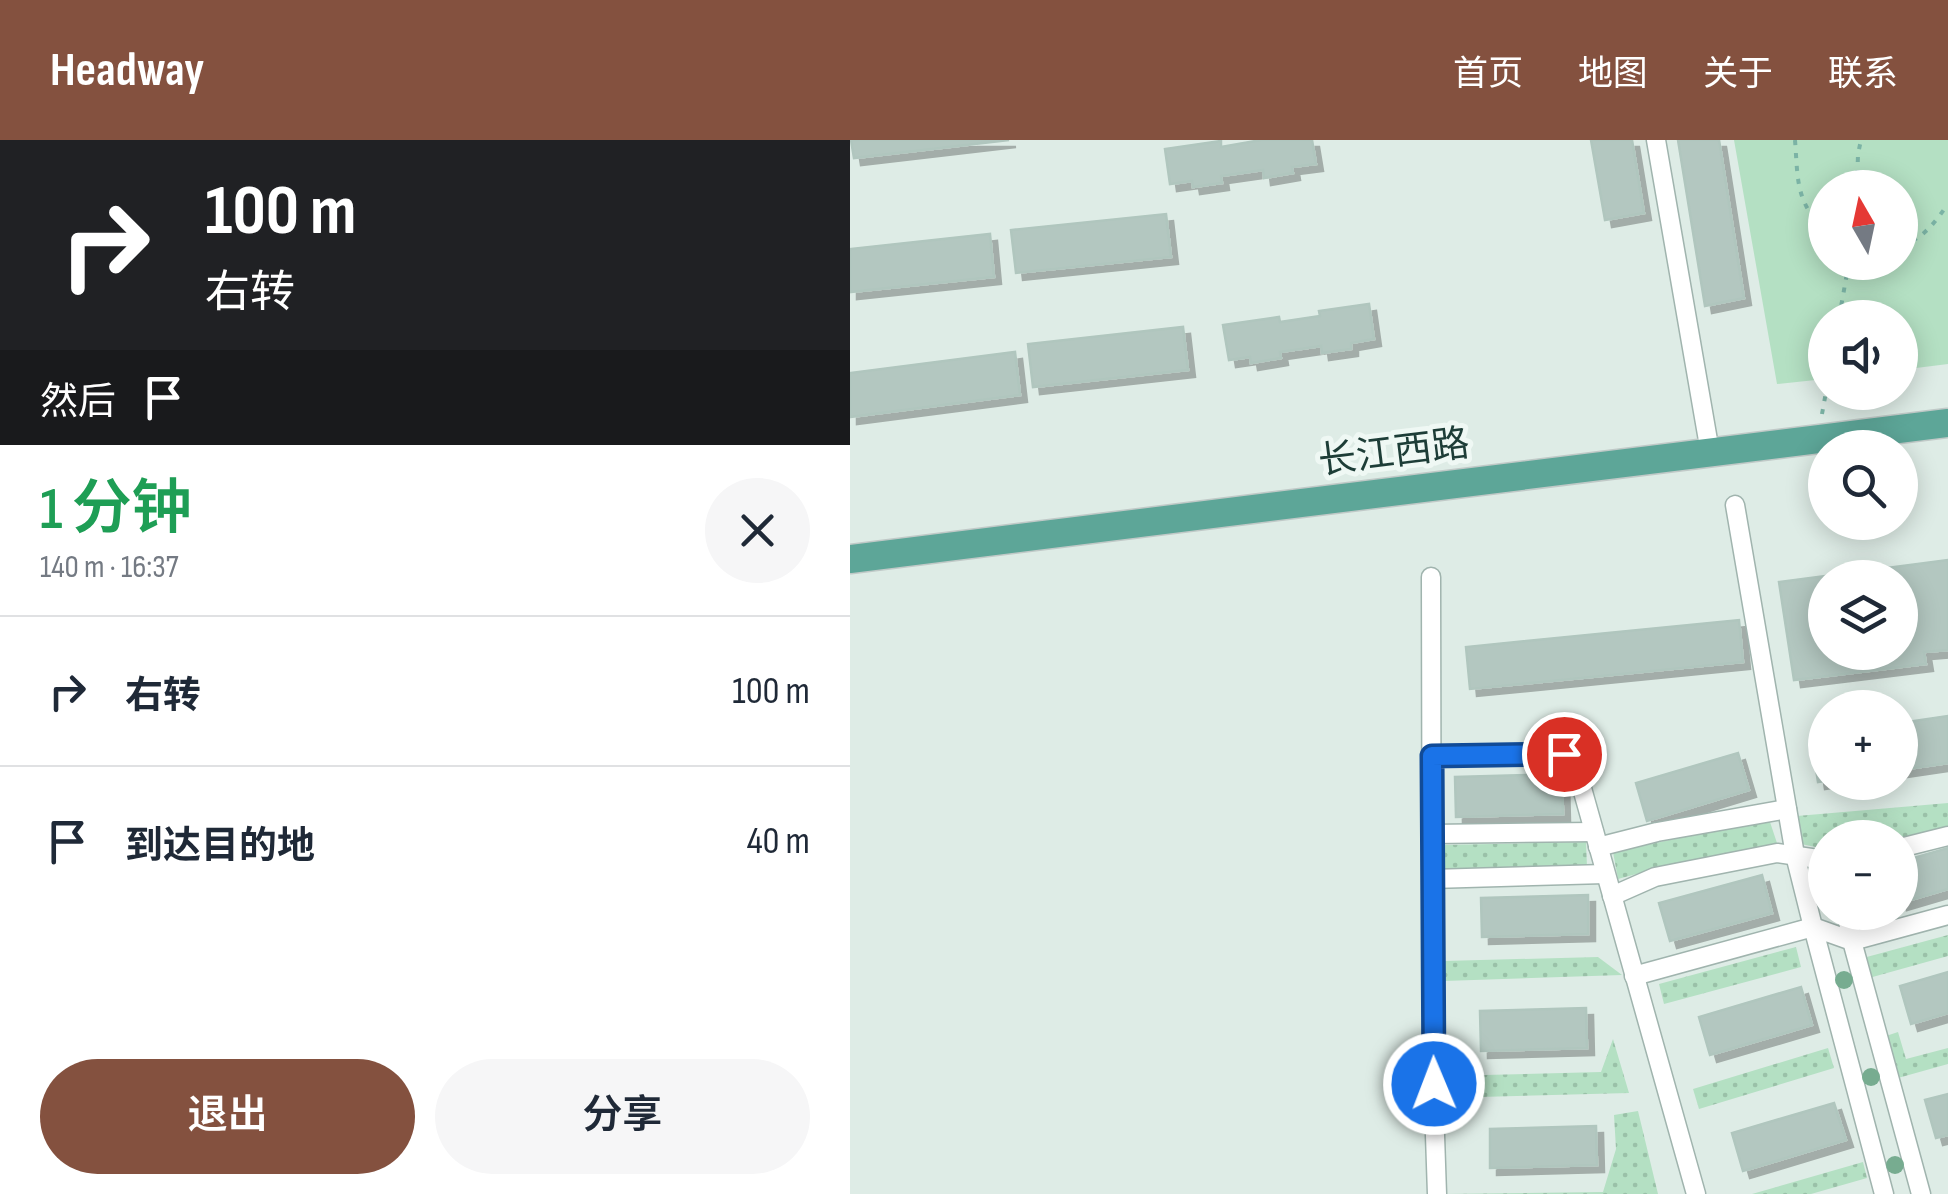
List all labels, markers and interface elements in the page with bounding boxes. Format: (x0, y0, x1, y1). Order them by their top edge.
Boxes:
text: Headway (50, 42, 204, 99)
text: 首页 (1453, 53, 1523, 96)
text: 地图 (1578, 53, 1648, 96)
text: 关于 (1703, 53, 1773, 96)
text: 联系 (1828, 53, 1898, 96)
text: 100 m (205, 170, 356, 254)
north arrow (1808, 170, 1918, 280)
map controls (1808, 170, 1918, 930)
icon: right (40, 180, 170, 310)
text: 右转 (205, 266, 295, 321)
button: sound (1808, 300, 1918, 410)
icon: arrive (136, 370, 191, 425)
text: 然后 (40, 380, 116, 425)
street label: 长江西路 (1316, 421, 1472, 485)
button: search (1808, 430, 1918, 540)
text: 1 分钟 (40, 474, 192, 546)
button: close (705, 478, 810, 583)
text: 140 m · 16:37 (40, 548, 179, 587)
button: layers (1808, 560, 1918, 670)
icon: right (40, 664, 95, 719)
text: 100 m (732, 669, 810, 714)
text: 右转 (125, 674, 201, 719)
button: + (1808, 690, 1918, 800)
pin (1522, 712, 1607, 797)
icon: arrive (1537, 727, 1592, 782)
icon: arrive (40, 814, 95, 869)
text: 40 m (747, 819, 810, 864)
button: − (1808, 820, 1918, 930)
text: 到达目的地 (125, 824, 315, 869)
position arrow (1382, 1032, 1486, 1136)
button: 退出 (40, 1059, 415, 1174)
button: 分享 (435, 1059, 810, 1174)

